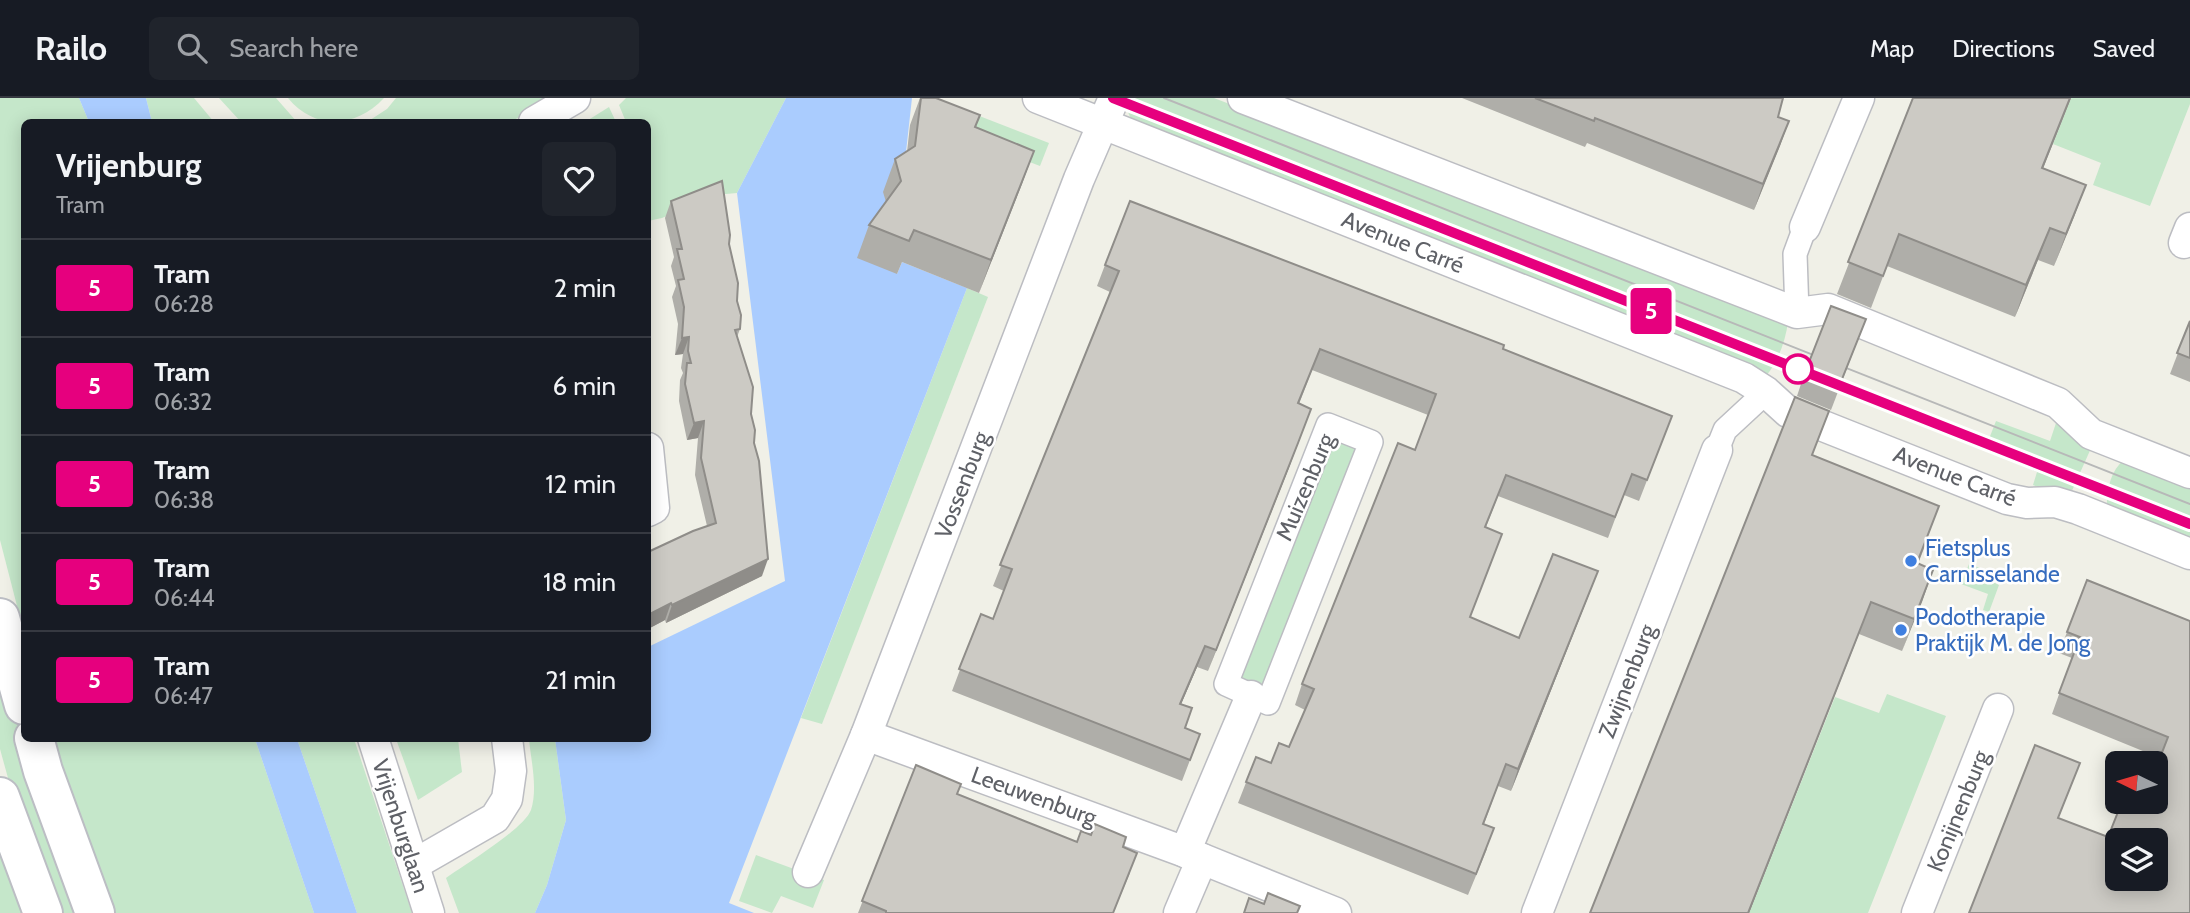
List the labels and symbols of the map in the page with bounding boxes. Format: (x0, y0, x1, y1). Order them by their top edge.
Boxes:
street label: Avenue Carré (1338, 205, 1468, 279)
line badge: 5 (1628, 288, 1674, 334)
unlabelled marker (1783, 354, 1813, 384)
street label: Vossenburg (929, 427, 995, 542)
street label: Muizenburg (1270, 429, 1340, 545)
street label: Avenue Carré (1890, 440, 2021, 512)
place label: Fietsplus Carnisselande (1925, 534, 2060, 588)
marker: Fietsplus Carnisselande (1903, 553, 1919, 569)
place label: Podotherapie Praktijk M. de Jong (1915, 603, 2091, 657)
street label: Zwijnenburg (1592, 620, 1662, 742)
marker: Podotherapie Praktijk M. de Jong (1893, 622, 1909, 638)
street label: Konijnenburg (1921, 746, 1995, 876)
north arrow (2105, 751, 2168, 814)
street label: Vrijenburglaan (366, 756, 436, 896)
street label: Leeuwenburg (967, 760, 1101, 832)

